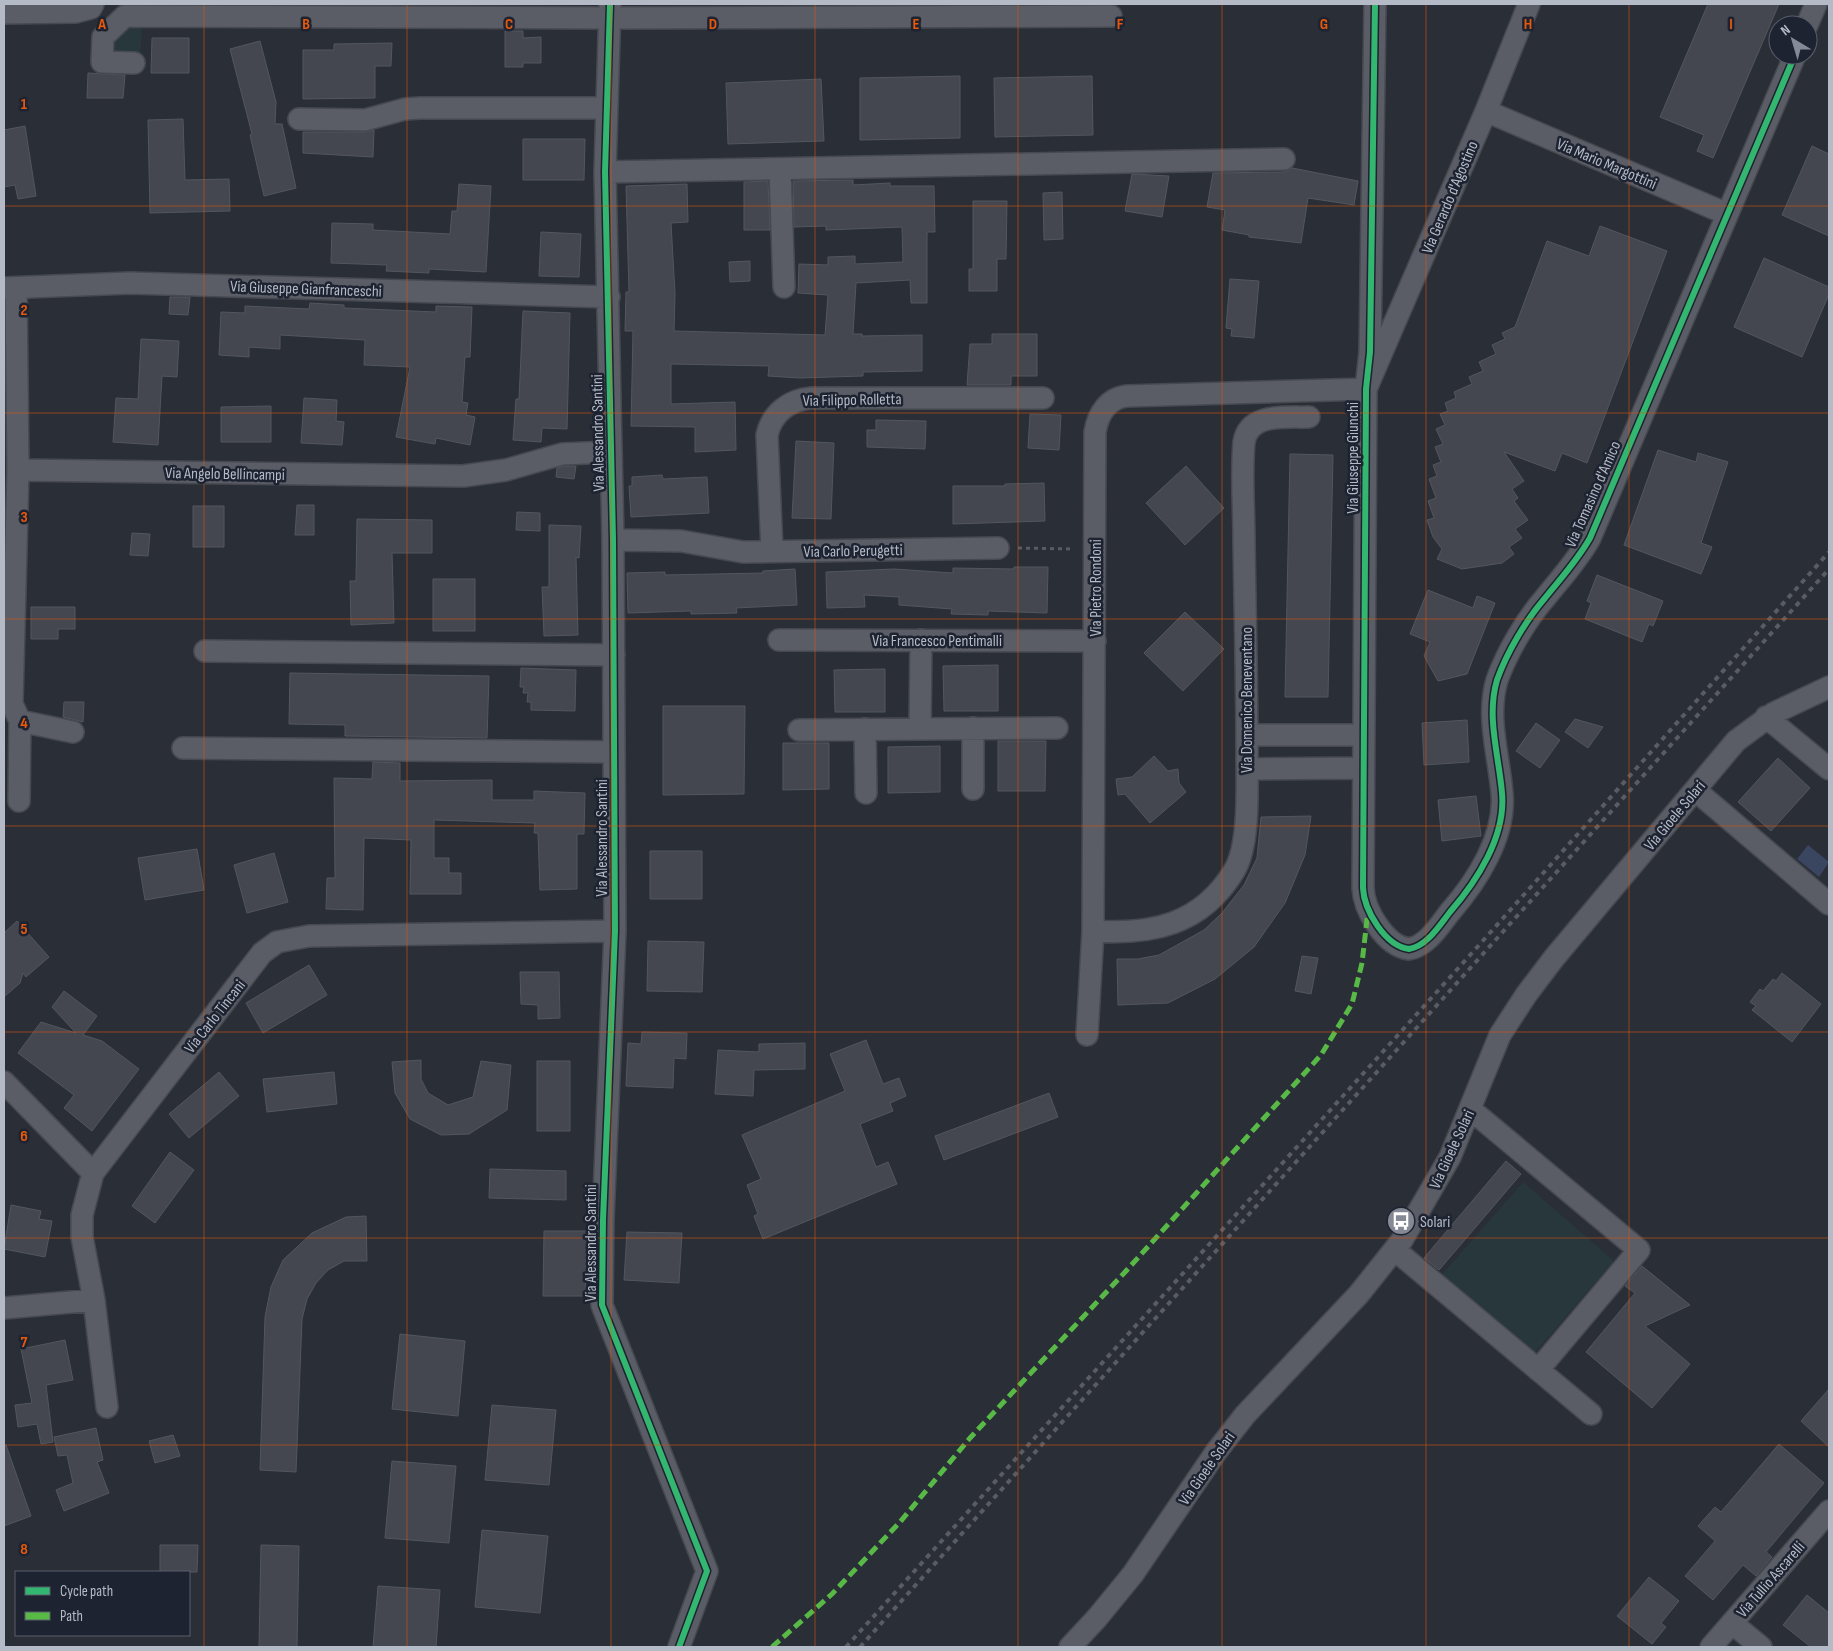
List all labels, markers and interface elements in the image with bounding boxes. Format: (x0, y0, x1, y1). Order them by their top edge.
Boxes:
text: A (97, 15, 106, 34)
text: B (302, 15, 310, 34)
text: C (505, 15, 513, 34)
text: D (709, 15, 717, 34)
text: E (913, 15, 920, 34)
text: F (1117, 15, 1124, 34)
text: G (1320, 15, 1328, 34)
text: H (1524, 15, 1532, 34)
text: I (1729, 15, 1733, 34)
north arrow (1768, 15, 1818, 65)
text: N (1777, 21, 1793, 39)
text: 1 (21, 95, 28, 114)
street label: Via Mario Margottini (1554, 135, 1659, 194)
street label: Via Gerardo d'Agostino (1418, 138, 1483, 257)
street label: Via Giuseppe Gianfranceschi (230, 277, 382, 302)
text: 2 (20, 301, 28, 320)
street label: Via Alessandro Santini (588, 374, 609, 492)
street label: Via Filippo Rolletta (802, 390, 902, 411)
street label: Via Giuseppe Giunchi (1344, 402, 1363, 514)
street label: Via Tomasino d'Amico (1561, 438, 1625, 551)
street label: Via Angelo Bellincampi (165, 464, 285, 485)
text: 3 (20, 508, 28, 527)
street label: Via Pietro Rondoni (1087, 539, 1106, 637)
street label: Via Carlo Perugetti (803, 541, 903, 562)
street label: Via Domenico Beneventano (1238, 627, 1257, 773)
street label: Via Francesco Pentimalli (872, 632, 1002, 651)
text: 4 (20, 714, 28, 733)
street label: Via Gioele Solari (1641, 777, 1710, 855)
street label: Via Alessandro Santini (593, 779, 612, 897)
text: 5 (20, 920, 28, 939)
street label: Via Carlo Tincani (181, 976, 250, 1057)
street label: Via Gioele Solari (1426, 1107, 1479, 1192)
text: 6 (20, 1127, 28, 1146)
street label: Via Alessandro Santini (582, 1184, 601, 1302)
bus stop icon: Solari (1386, 1206, 1416, 1236)
place label: Solari (1420, 1213, 1450, 1232)
text: 7 (21, 1333, 28, 1352)
street label: Via Gioele Solari (1175, 1429, 1239, 1509)
street label: Via Tullio Ascarelli (1733, 1538, 1809, 1622)
text: 8 (20, 1540, 28, 1559)
legend (15, 1571, 190, 1636)
text: Cycle path (60, 1582, 113, 1601)
text: Path (60, 1607, 83, 1626)

